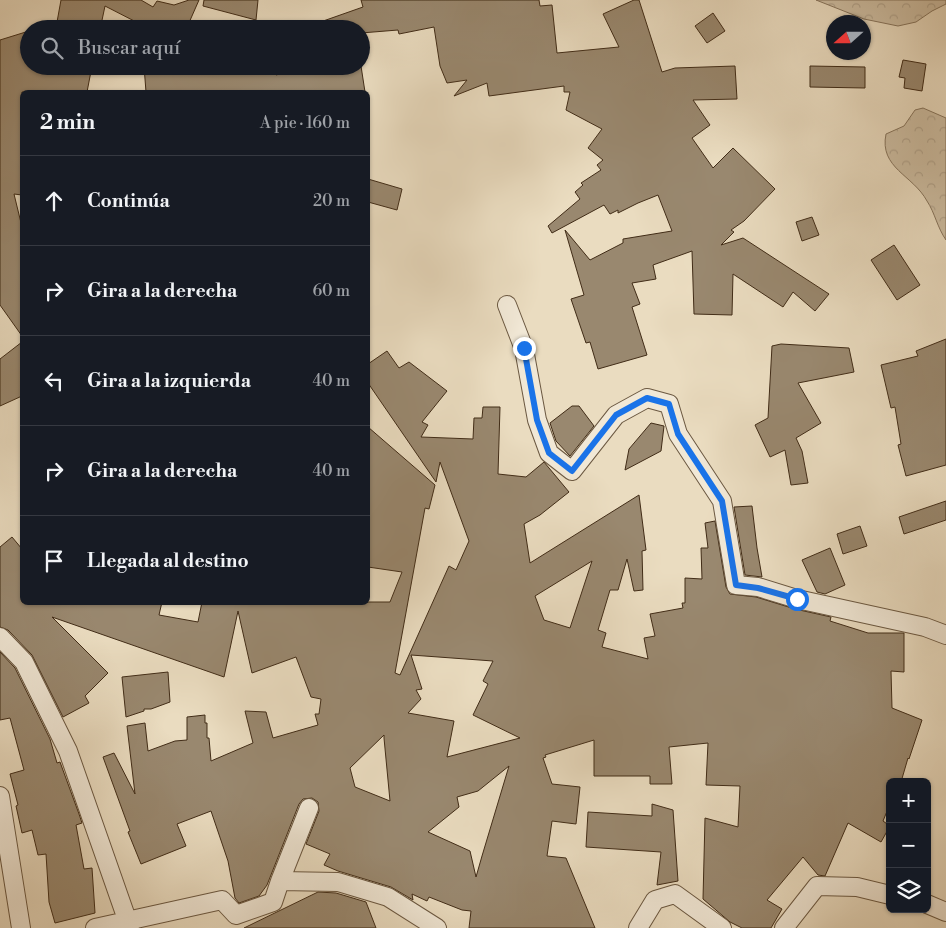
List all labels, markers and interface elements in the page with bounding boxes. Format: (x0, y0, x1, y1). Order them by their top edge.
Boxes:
north arrow (826, 15, 871, 60)
search box (20, 20, 370, 75)
icon: search (38, 34, 66, 62)
text: Buscar aquí (78, 36, 180, 60)
text: 2 min (40, 110, 95, 136)
text: A pie · 160 m (260, 113, 350, 133)
icon: ahead (40, 187, 68, 215)
text: Continúa (87, 189, 170, 213)
text: 20 m (313, 191, 350, 211)
icon: right (40, 277, 68, 305)
text: Gira a la derecha (87, 279, 237, 303)
text: 60 m (312, 281, 350, 301)
route end (513, 337, 536, 360)
icon: left (40, 367, 68, 395)
text: Gira a la izquierda (87, 369, 251, 393)
text: 40 m (313, 371, 350, 391)
icon: right (40, 457, 68, 485)
text: Gira a la derecha (87, 459, 237, 483)
text: 40 m (313, 461, 350, 481)
icon: arrive (40, 547, 68, 575)
text: Llegada al destino (87, 549, 249, 573)
route start (786, 588, 809, 611)
map controls (886, 778, 931, 913)
button: + (886, 778, 931, 823)
button: − (886, 823, 931, 868)
button: layers (886, 868, 931, 913)

